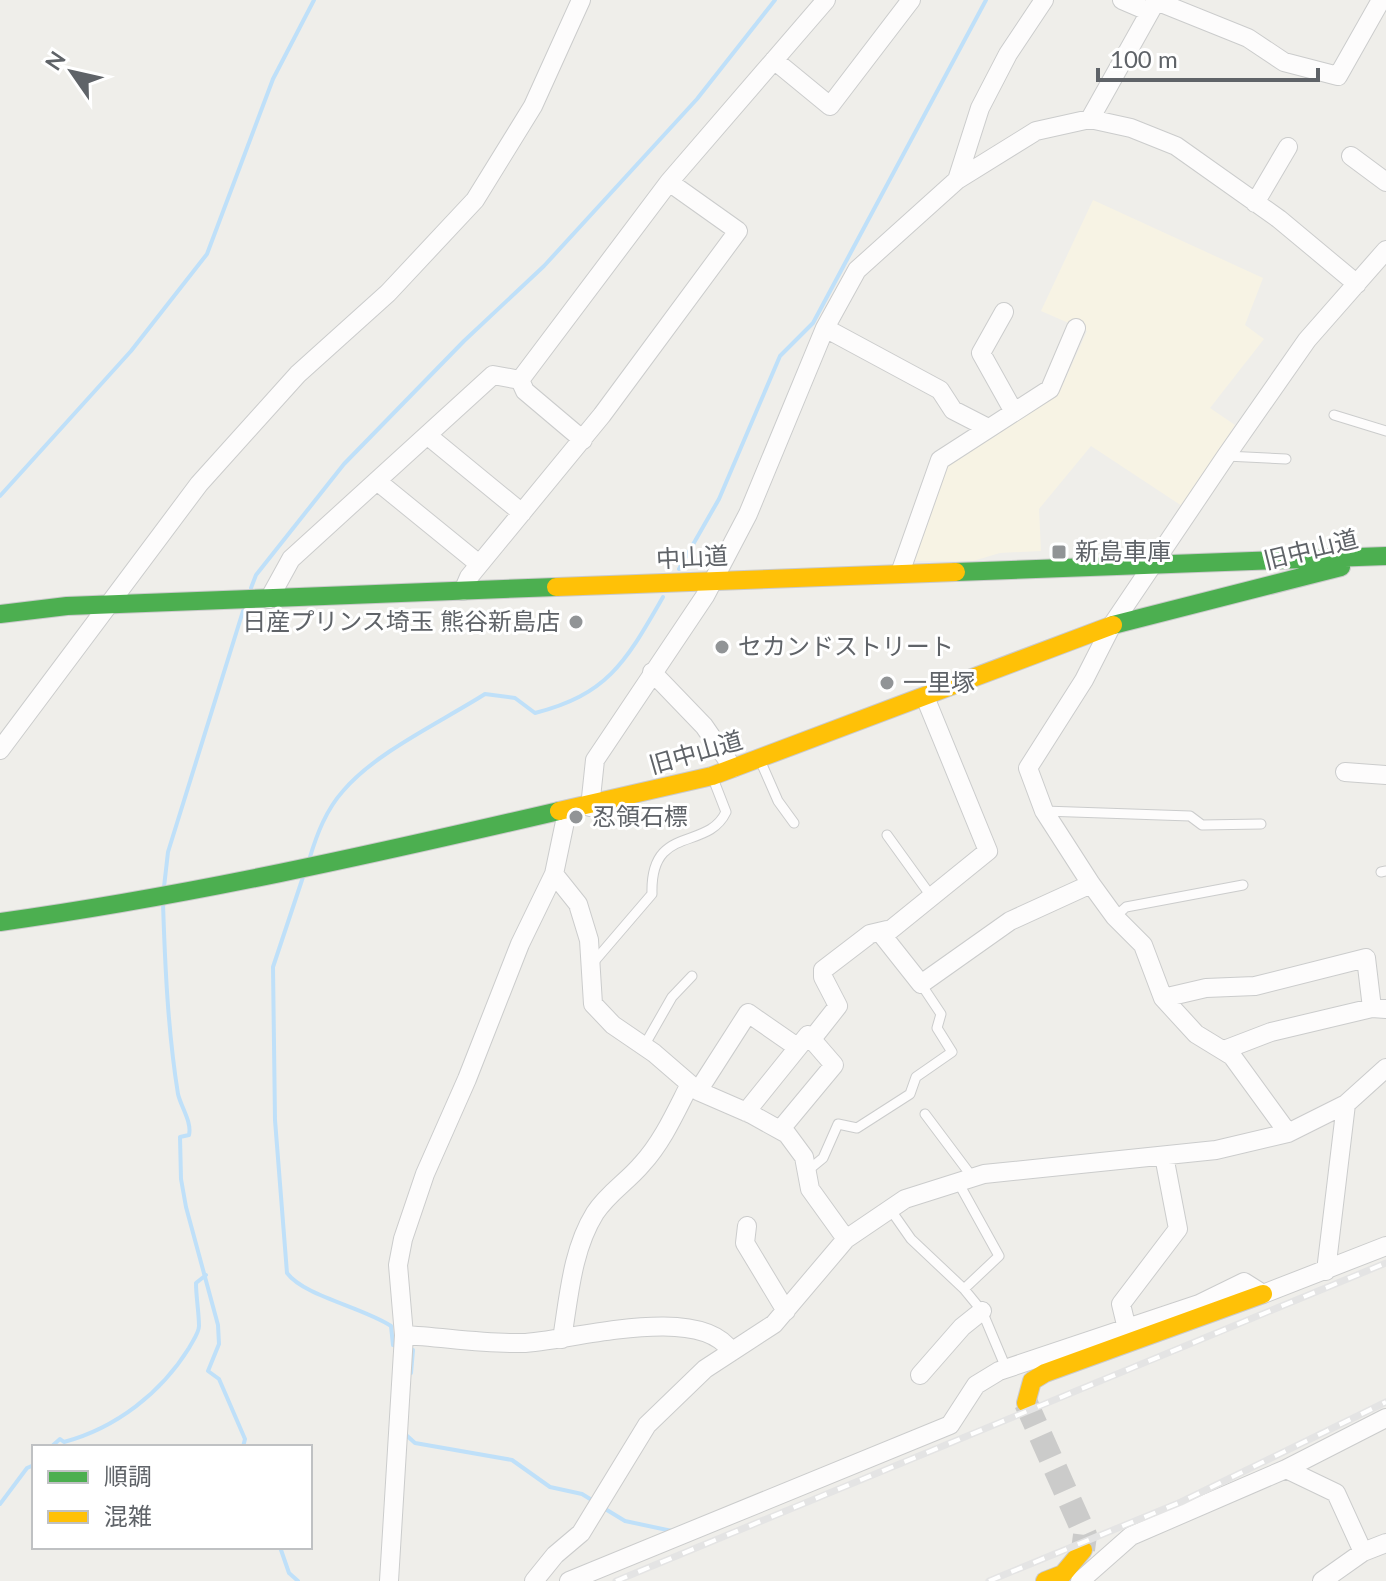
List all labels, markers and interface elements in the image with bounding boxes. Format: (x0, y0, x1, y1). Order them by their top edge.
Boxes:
north arrow (32, 32, 112, 112)
scale bar (1098, 32, 1318, 82)
text: 100 m (1110, 44, 1178, 73)
text: N (39, 46, 71, 75)
street label: 旧中山道 (1261, 523, 1361, 574)
place label: 新島車庫 (1075, 536, 1171, 565)
street label: 中山道 (655, 540, 729, 573)
marker: 新島車庫 (1050, 543, 1068, 561)
place label: 日産プリンス埼玉 熊谷新島店 (242, 606, 560, 635)
marker: 日産プリンス埼玉 熊谷新島店 (567, 613, 585, 631)
place label: セカンドストリート (738, 631, 954, 660)
marker: セカンドストリート (713, 638, 731, 656)
place label: 一里塚 (903, 667, 975, 696)
marker: 一里塚 (878, 674, 896, 692)
street label: 旧中山道 (645, 724, 746, 779)
place label: 忍領石標 (592, 801, 688, 830)
marker: 忍領石標 (567, 808, 585, 826)
legend (32, 1445, 312, 1549)
text: 順調 (104, 1461, 152, 1490)
text: 混雑 (104, 1501, 152, 1530)

